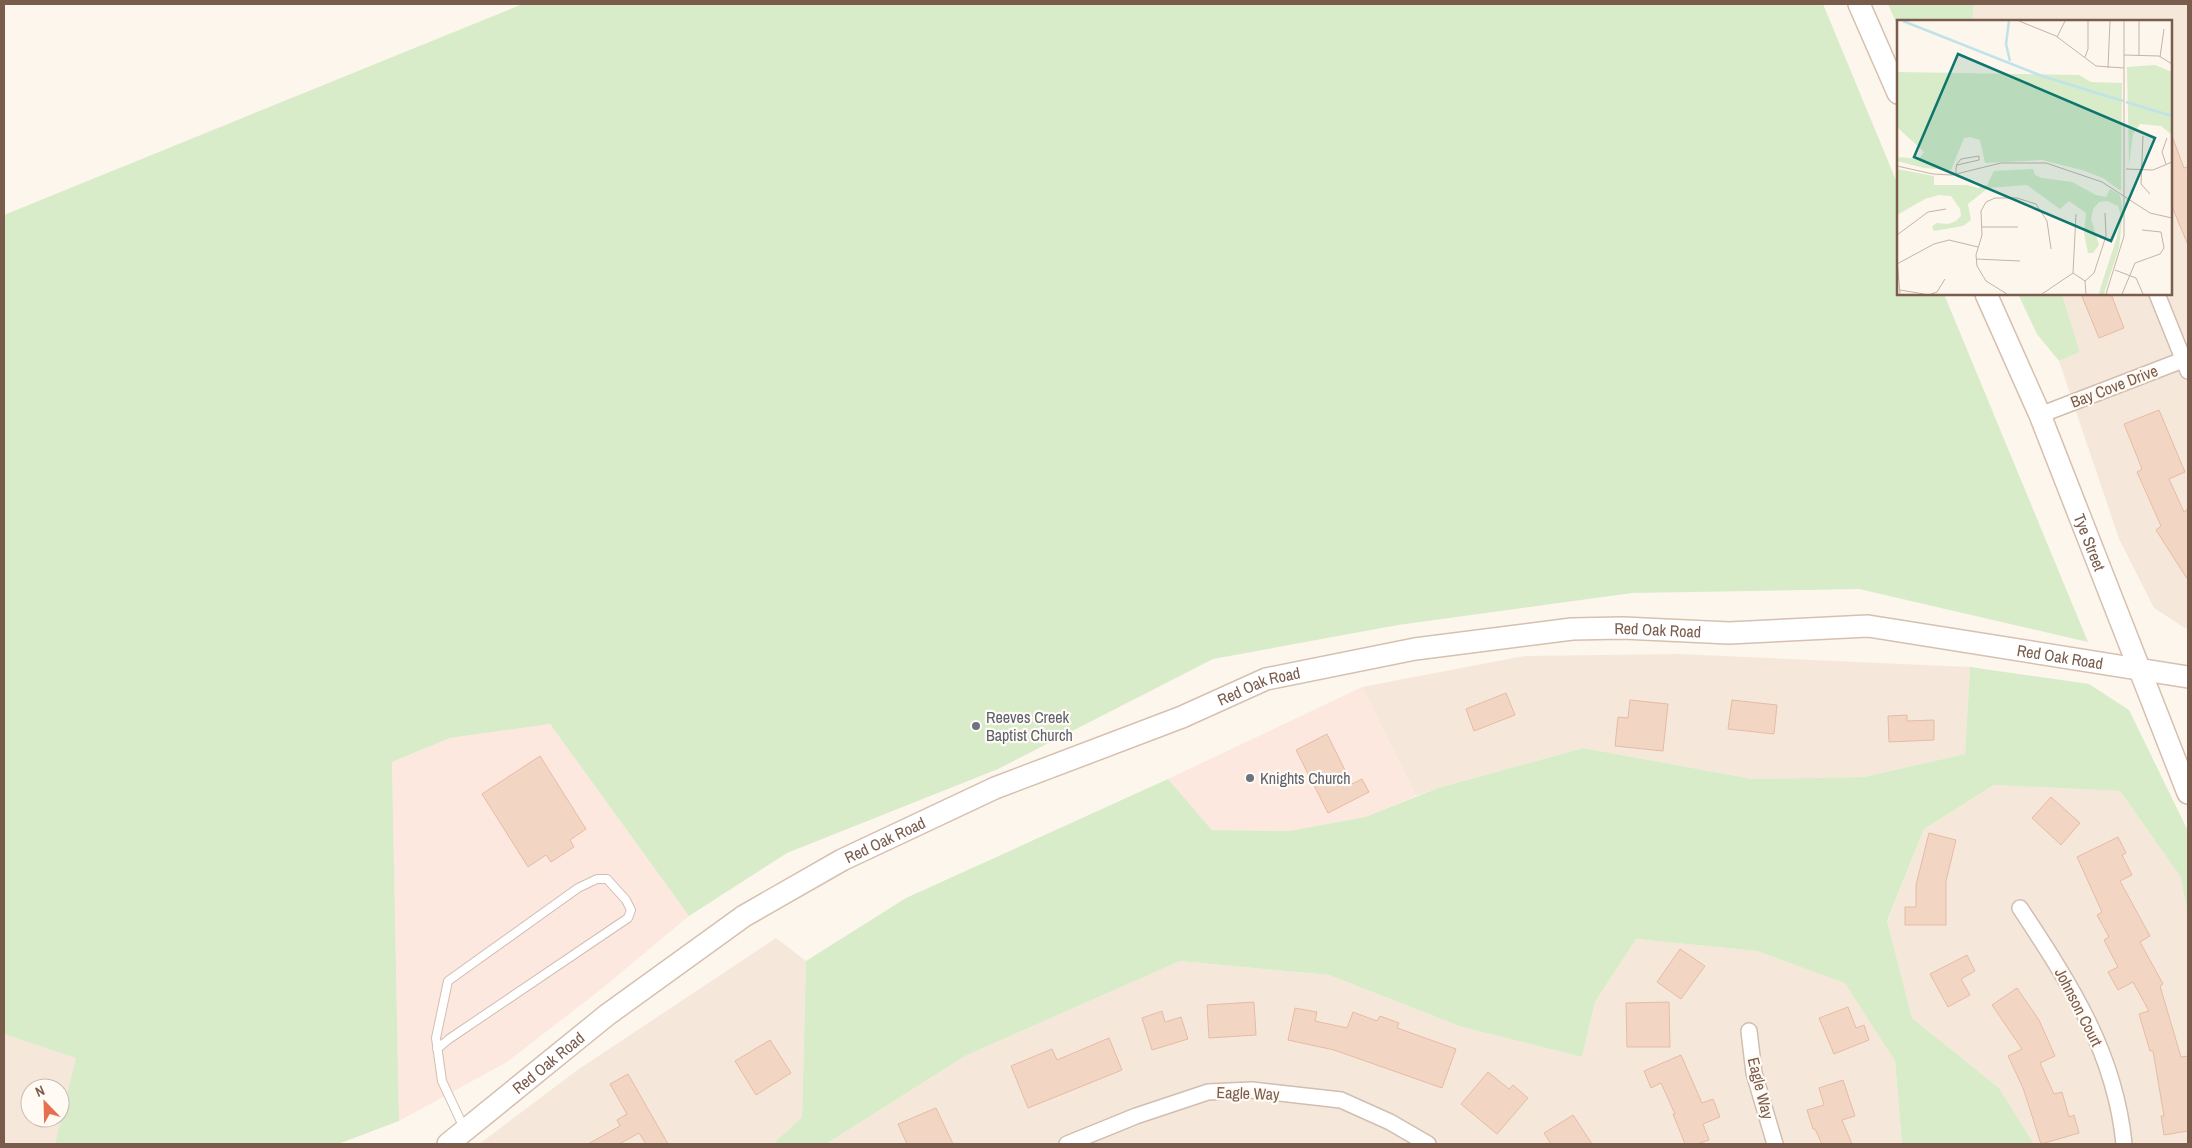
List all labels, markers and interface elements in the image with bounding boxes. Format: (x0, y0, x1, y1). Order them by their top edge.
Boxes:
inset map (1897, 20, 2172, 295)
street label: Bay Cove Drive (2067, 359, 2161, 413)
street label: Tye Street (2069, 510, 2111, 574)
street label: Red Oak Road (1614, 617, 1702, 643)
street label: Red Oak Road (2015, 639, 2105, 674)
street label: Red Oak Road (1214, 661, 1302, 711)
place label: Reeves Creek Baptist Church (986, 706, 1073, 746)
marker: Reeves Creek Baptist Church (970, 720, 982, 732)
place label: Knights Church (1260, 767, 1350, 789)
marker: Knights Church (1244, 772, 1256, 784)
street label: Red Oak Road (841, 811, 929, 868)
street label: Johnson Court (2050, 964, 2108, 1050)
street label: Red Oak Road (508, 1027, 589, 1099)
street label: Eagle Way (1743, 1055, 1779, 1122)
north arrow (20, 1078, 70, 1128)
text: N (33, 1081, 47, 1101)
street label: Eagle Way (1216, 1081, 1280, 1105)

